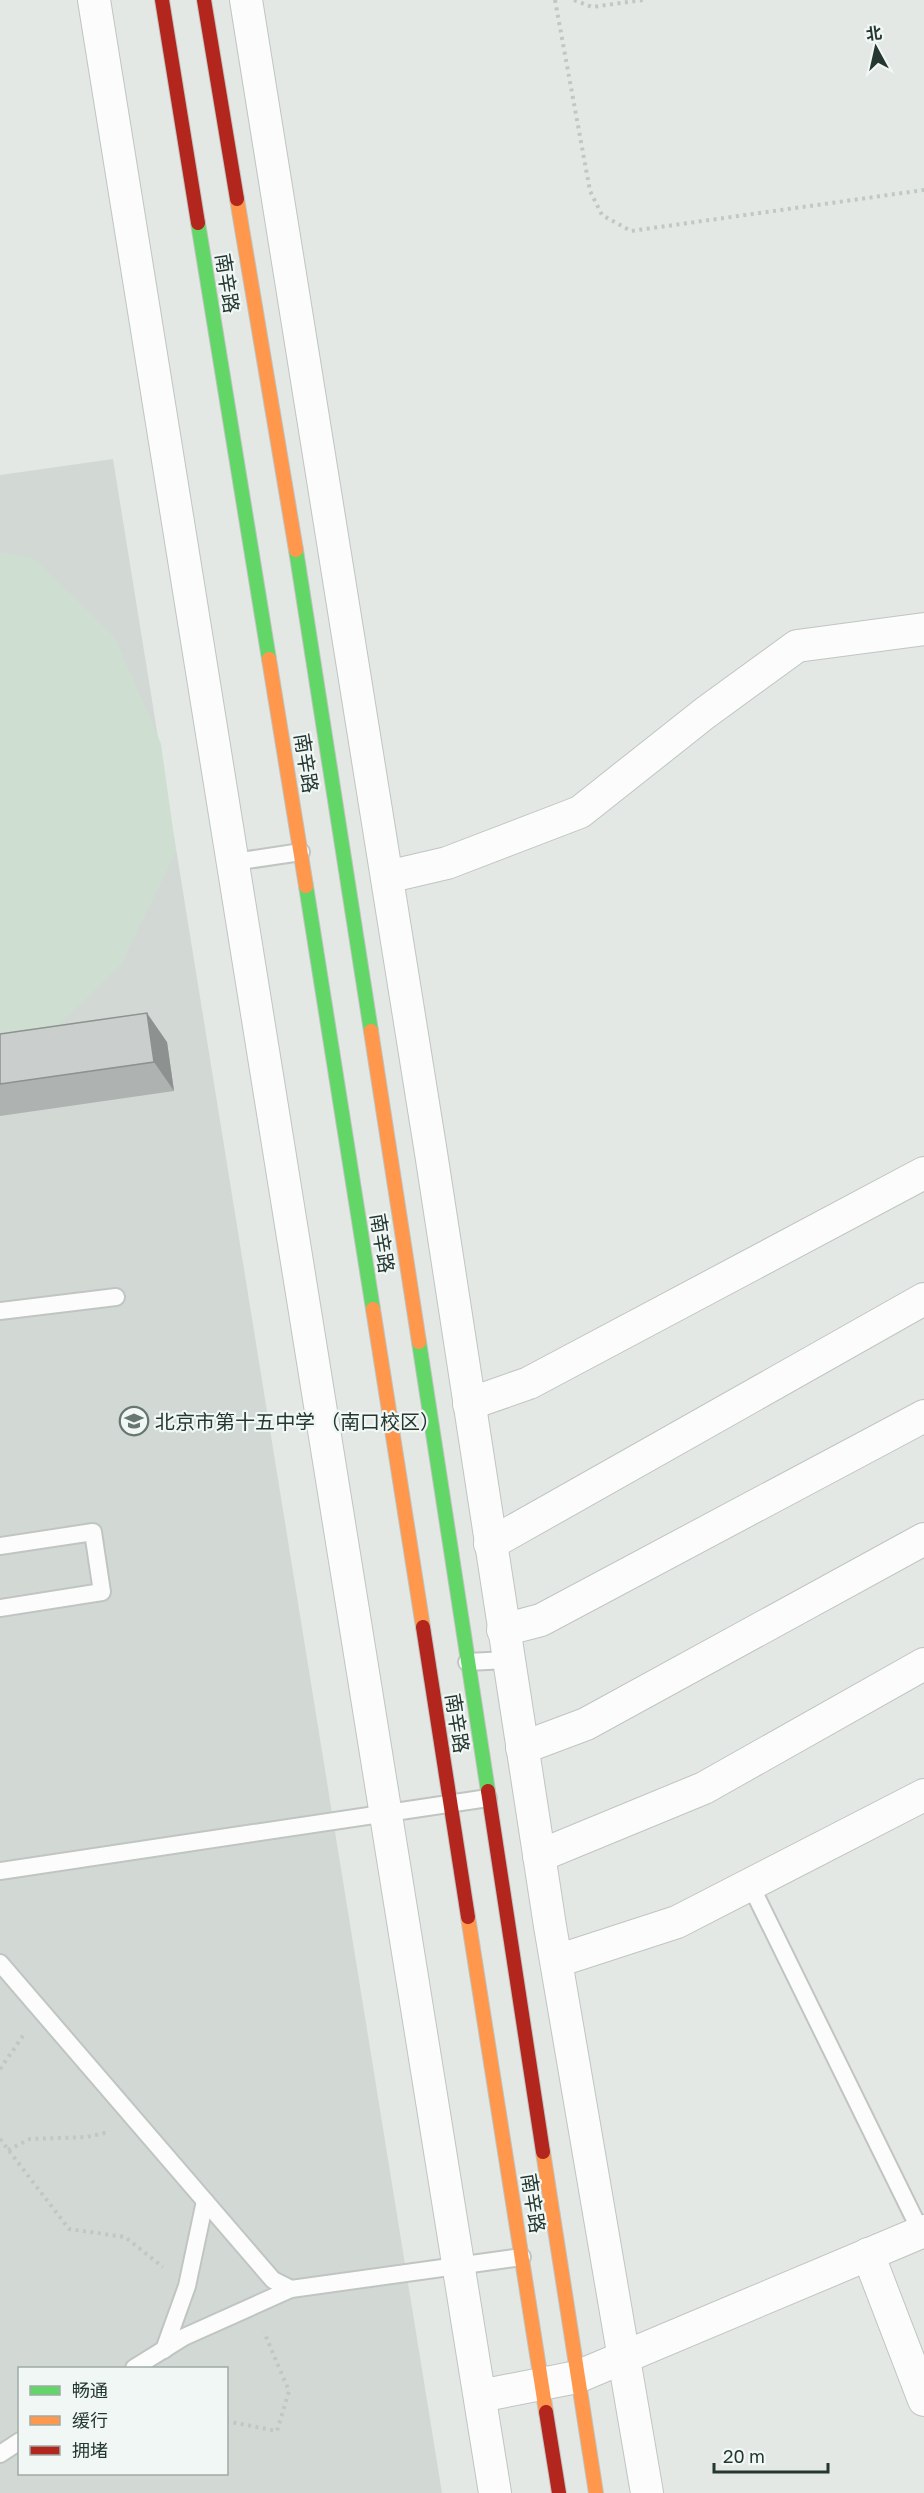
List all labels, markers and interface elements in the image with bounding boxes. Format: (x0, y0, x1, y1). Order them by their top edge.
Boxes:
north arrow (846, 18, 906, 78)
text: 北 (865, 22, 883, 44)
street label: 南辛路 (211, 251, 245, 315)
street label: 南辛路 (290, 731, 324, 795)
street label: 南辛路 (366, 1211, 400, 1275)
school or university icon: 北京市第十五中学 （南口校区） (118, 1405, 150, 1437)
place label: 北京市第十五中学 （南口校区） (155, 1409, 440, 1433)
street label: 南辛路 (441, 1691, 475, 1755)
street label: 南辛路 (517, 2171, 551, 2235)
legend (18, 2367, 228, 2475)
text: 畅通 (72, 2379, 108, 2401)
text: 缓行 (72, 2409, 108, 2431)
scale bar (714, 2436, 828, 2474)
text: 拥堵 (72, 2439, 108, 2461)
text: 20 m (723, 2445, 765, 2467)

